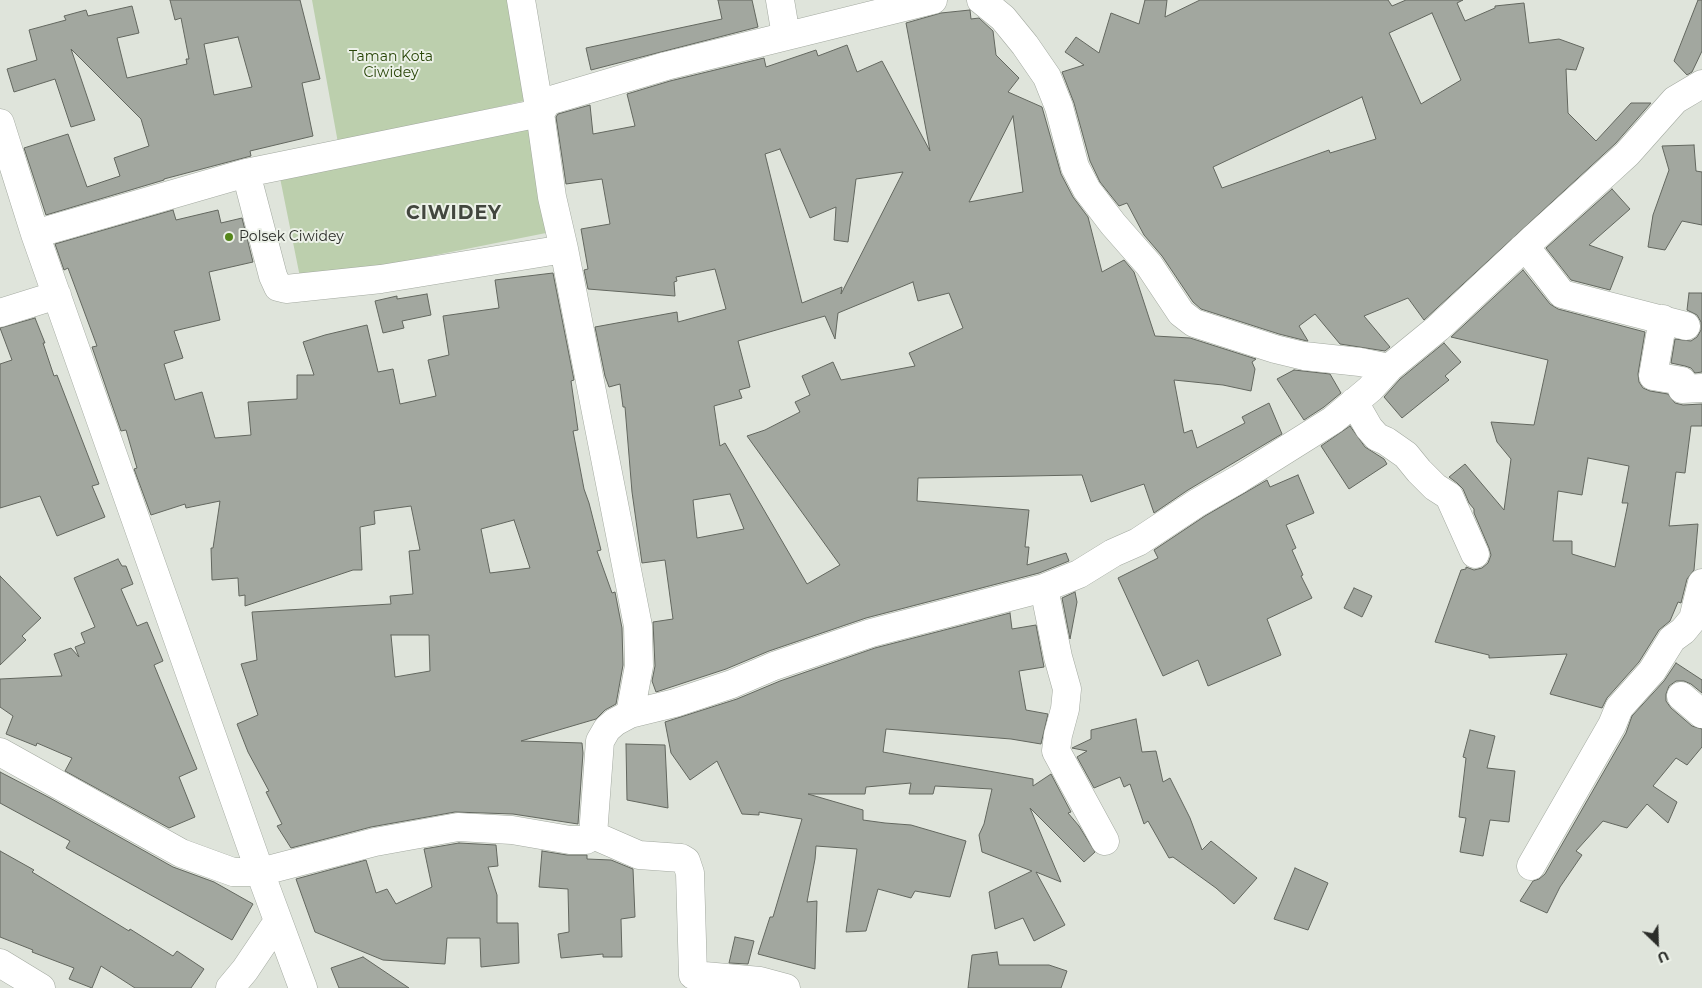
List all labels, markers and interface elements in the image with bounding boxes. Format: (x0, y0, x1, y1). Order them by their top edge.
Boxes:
park label: Taman Kota Ciwidey (349, 49, 433, 82)
district label: CIWIDEY (405, 202, 503, 224)
place label: Polsek Ciwidey (239, 229, 344, 245)
marker: Polsek Ciwidey (223, 231, 235, 243)
north arrow (1632, 918, 1682, 968)
text: U (1654, 946, 1672, 967)

